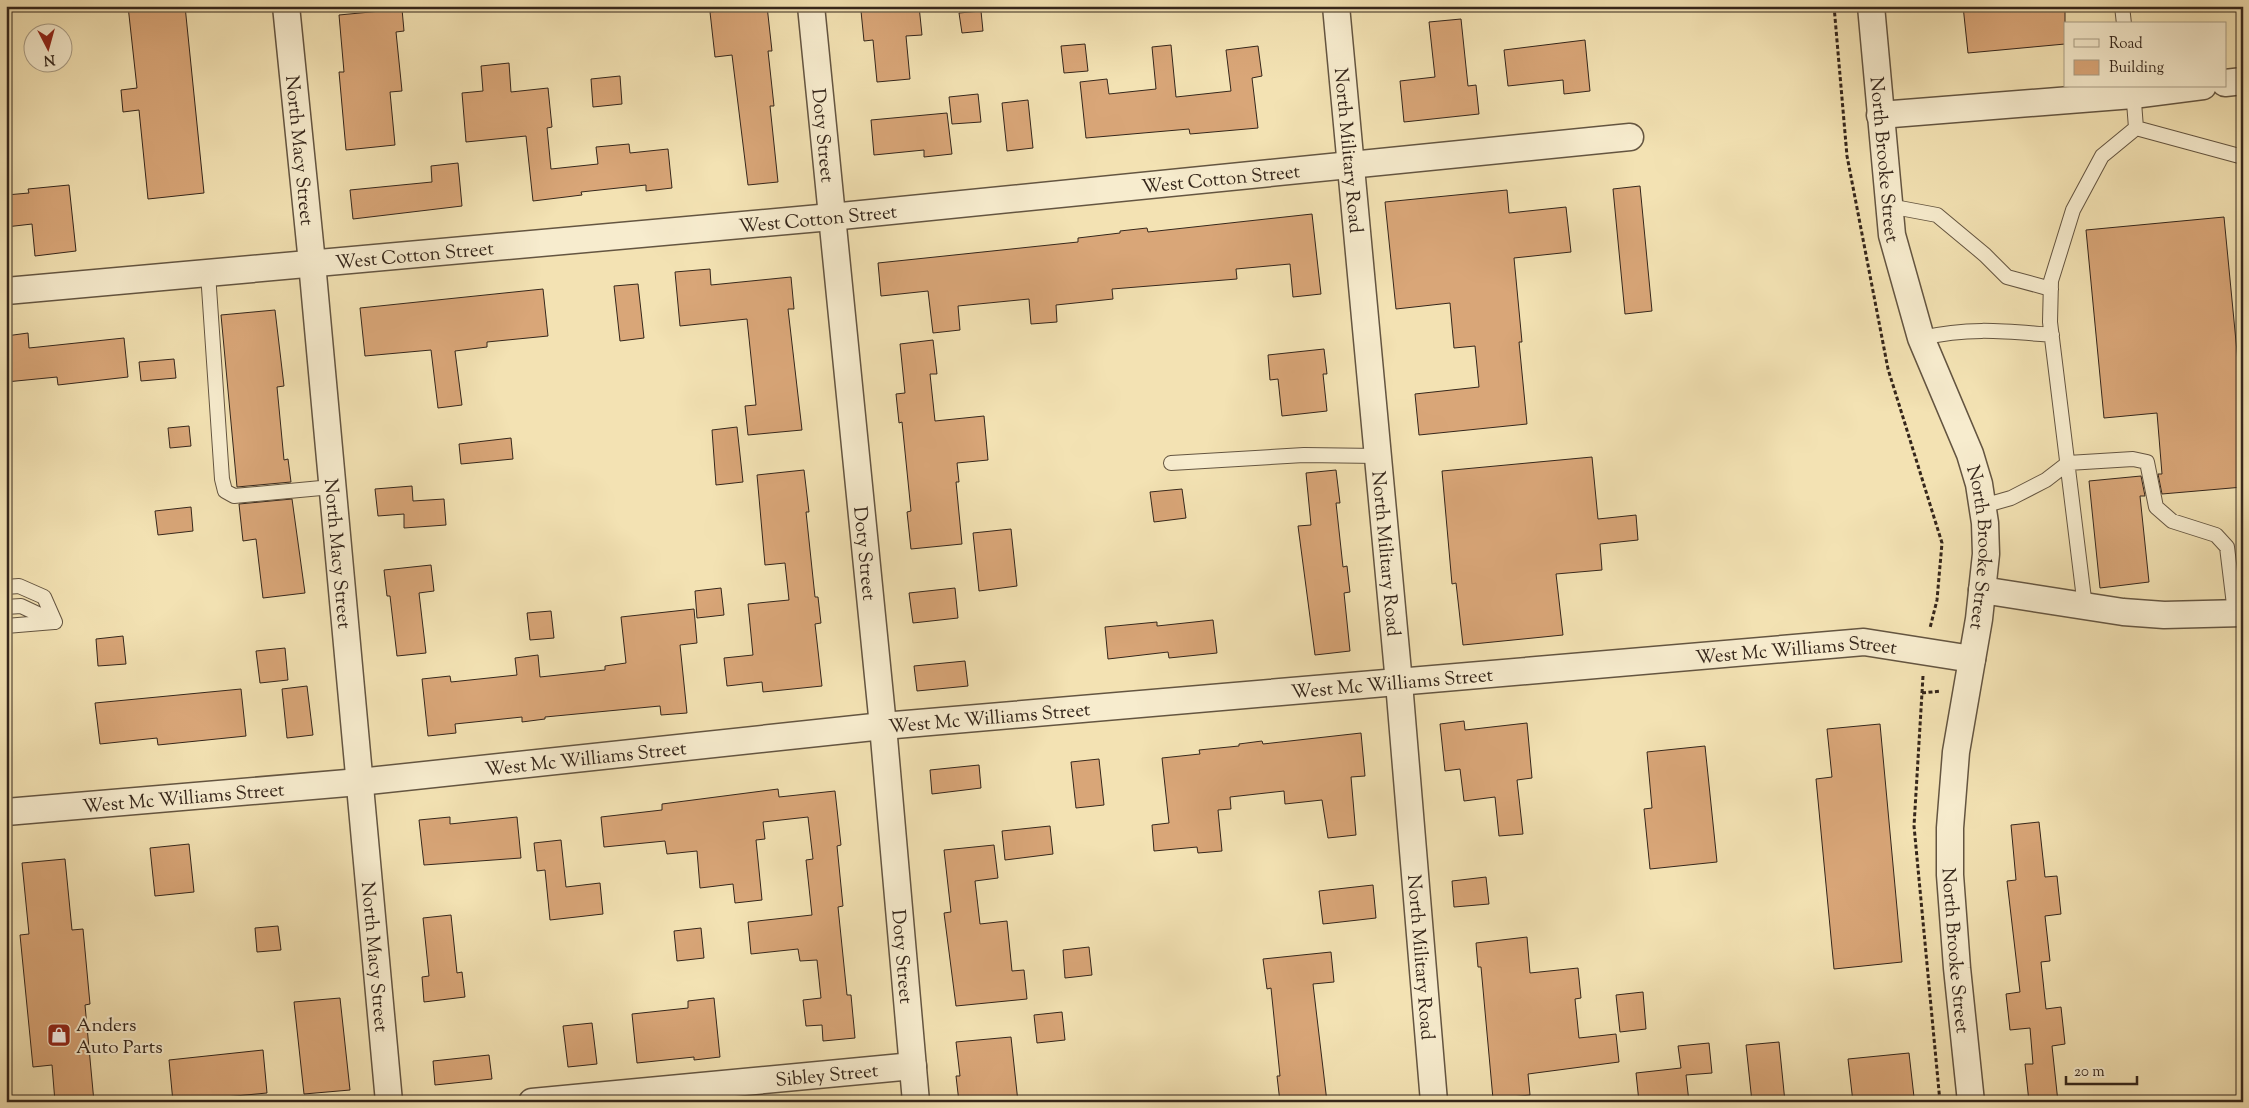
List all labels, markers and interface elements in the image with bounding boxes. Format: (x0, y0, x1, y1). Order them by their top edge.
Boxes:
north arrow (22, 22, 72, 72)
legend (2064, 22, 2226, 88)
text: Road (2109, 34, 2143, 55)
text: N (43, 48, 56, 69)
text: Building (2109, 58, 2164, 79)
street label: North Military Road (1326, 67, 1368, 235)
street label: North Macy Street (277, 74, 319, 227)
street label: North Brooke Street (1862, 76, 1905, 247)
street label: Doty Street (803, 87, 840, 184)
street label: West Cotton Street (1141, 159, 1302, 202)
street label: West Cotton Street (738, 199, 899, 241)
street label: West Cotton Street (334, 236, 495, 277)
street label: North Brooke Street (1958, 462, 1997, 632)
street label: North Military Road (1363, 470, 1406, 638)
street label: North Macy Street (316, 477, 357, 631)
street label: Doty Street (845, 505, 881, 602)
street label: West Mc Williams Street (1695, 631, 1899, 672)
street label: West Mc Williams Street (1290, 663, 1495, 707)
street label: West Mc Williams Street (888, 697, 1092, 741)
street label: West Mc Williams Street (484, 736, 688, 784)
street label: West Mc Williams Street (82, 777, 286, 821)
street label: North Brooke Street (1933, 867, 1975, 1035)
street label: North Military Road (1399, 873, 1440, 1041)
street label: North Macy Street (353, 881, 394, 1034)
street label: Doty Street (883, 908, 918, 1005)
place label: Anders Auto Parts (76, 1013, 163, 1062)
shop icon: Anders Auto Parts (46, 1022, 72, 1048)
scale bar (2066, 1053, 2138, 1085)
street label: Sibley Street (774, 1058, 880, 1095)
text: 20 m (2074, 1062, 2105, 1083)

